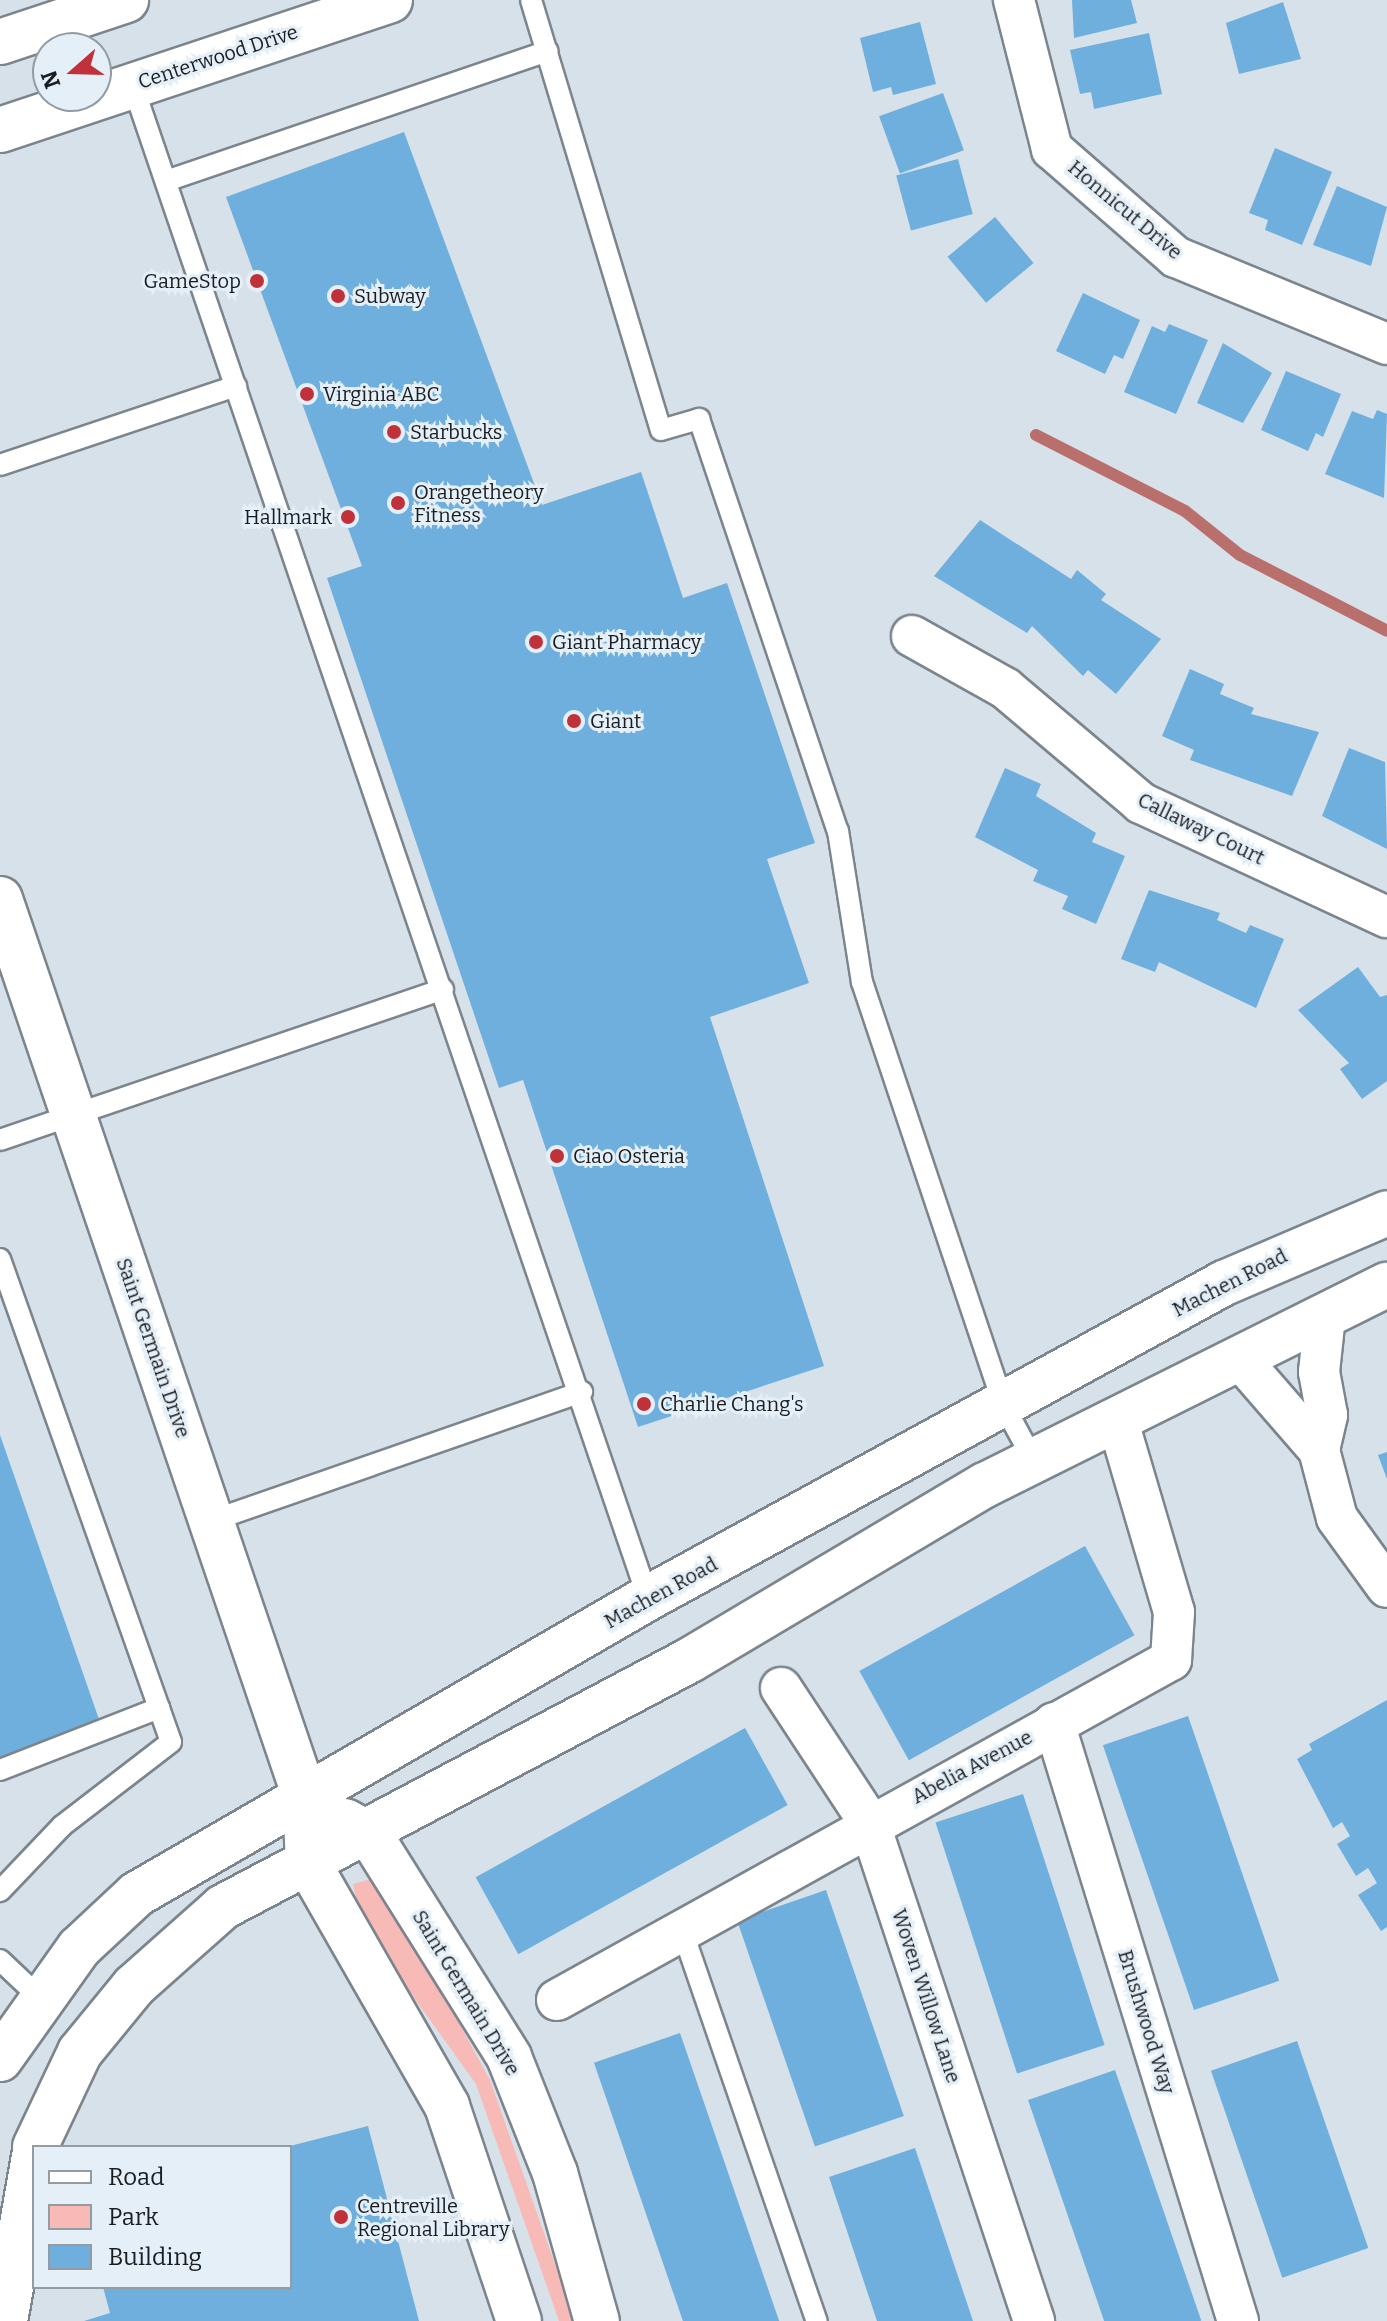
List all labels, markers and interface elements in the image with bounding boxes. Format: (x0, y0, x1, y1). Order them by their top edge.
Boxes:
street label: Centerwood Drive (135, 20, 301, 94)
north arrow (32, 32, 112, 112)
text: N (35, 67, 66, 92)
street label: Honnicut Drive (1063, 155, 1187, 265)
place label: GameStop (143, 269, 241, 293)
marker: GameStop (248, 272, 266, 290)
place label: Subway (354, 284, 426, 308)
marker: Subway (329, 287, 347, 305)
place label: Virginia ABC (323, 382, 440, 406)
marker: Virginia ABC (298, 385, 316, 403)
place label: Starbucks (410, 420, 502, 444)
marker: Starbucks (385, 423, 403, 441)
place label: Orangetheory Fitness (414, 480, 544, 527)
marker: Orangetheory Fitness (389, 494, 407, 512)
place label: Hallmark (244, 505, 332, 529)
marker: Hallmark (339, 508, 357, 526)
place label: Giant Pharmacy (552, 630, 701, 654)
marker: Giant Pharmacy (527, 633, 545, 651)
place label: Giant (590, 709, 641, 733)
marker: Giant (565, 712, 583, 730)
street label: Callaway Court (1134, 788, 1268, 870)
place label: Ciao Osteria (573, 1144, 685, 1168)
marker: Ciao Osteria (548, 1147, 566, 1165)
street label: Machen Road (1169, 1244, 1291, 1322)
street label: Saint Germain Drive (111, 1255, 195, 1441)
place label: Charlie Chang's (660, 1392, 804, 1416)
marker: Charlie Chang's (635, 1395, 653, 1413)
street label: Machen Road (600, 1552, 722, 1634)
street label: Abelia Avenue (908, 1725, 1036, 1809)
street label: Saint Germain Drive (407, 1906, 525, 2080)
street label: Woven Willow Lane (887, 1906, 965, 2086)
street label: Brushwood Way (1113, 1947, 1179, 2097)
legend (32, 2145, 292, 2289)
text: Road (108, 2163, 164, 2191)
place label: Centreville Regional Library (357, 2194, 509, 2241)
text: Park (108, 2203, 159, 2231)
marker: Centreville Regional Library (332, 2208, 350, 2226)
text: Building (108, 2243, 202, 2271)

